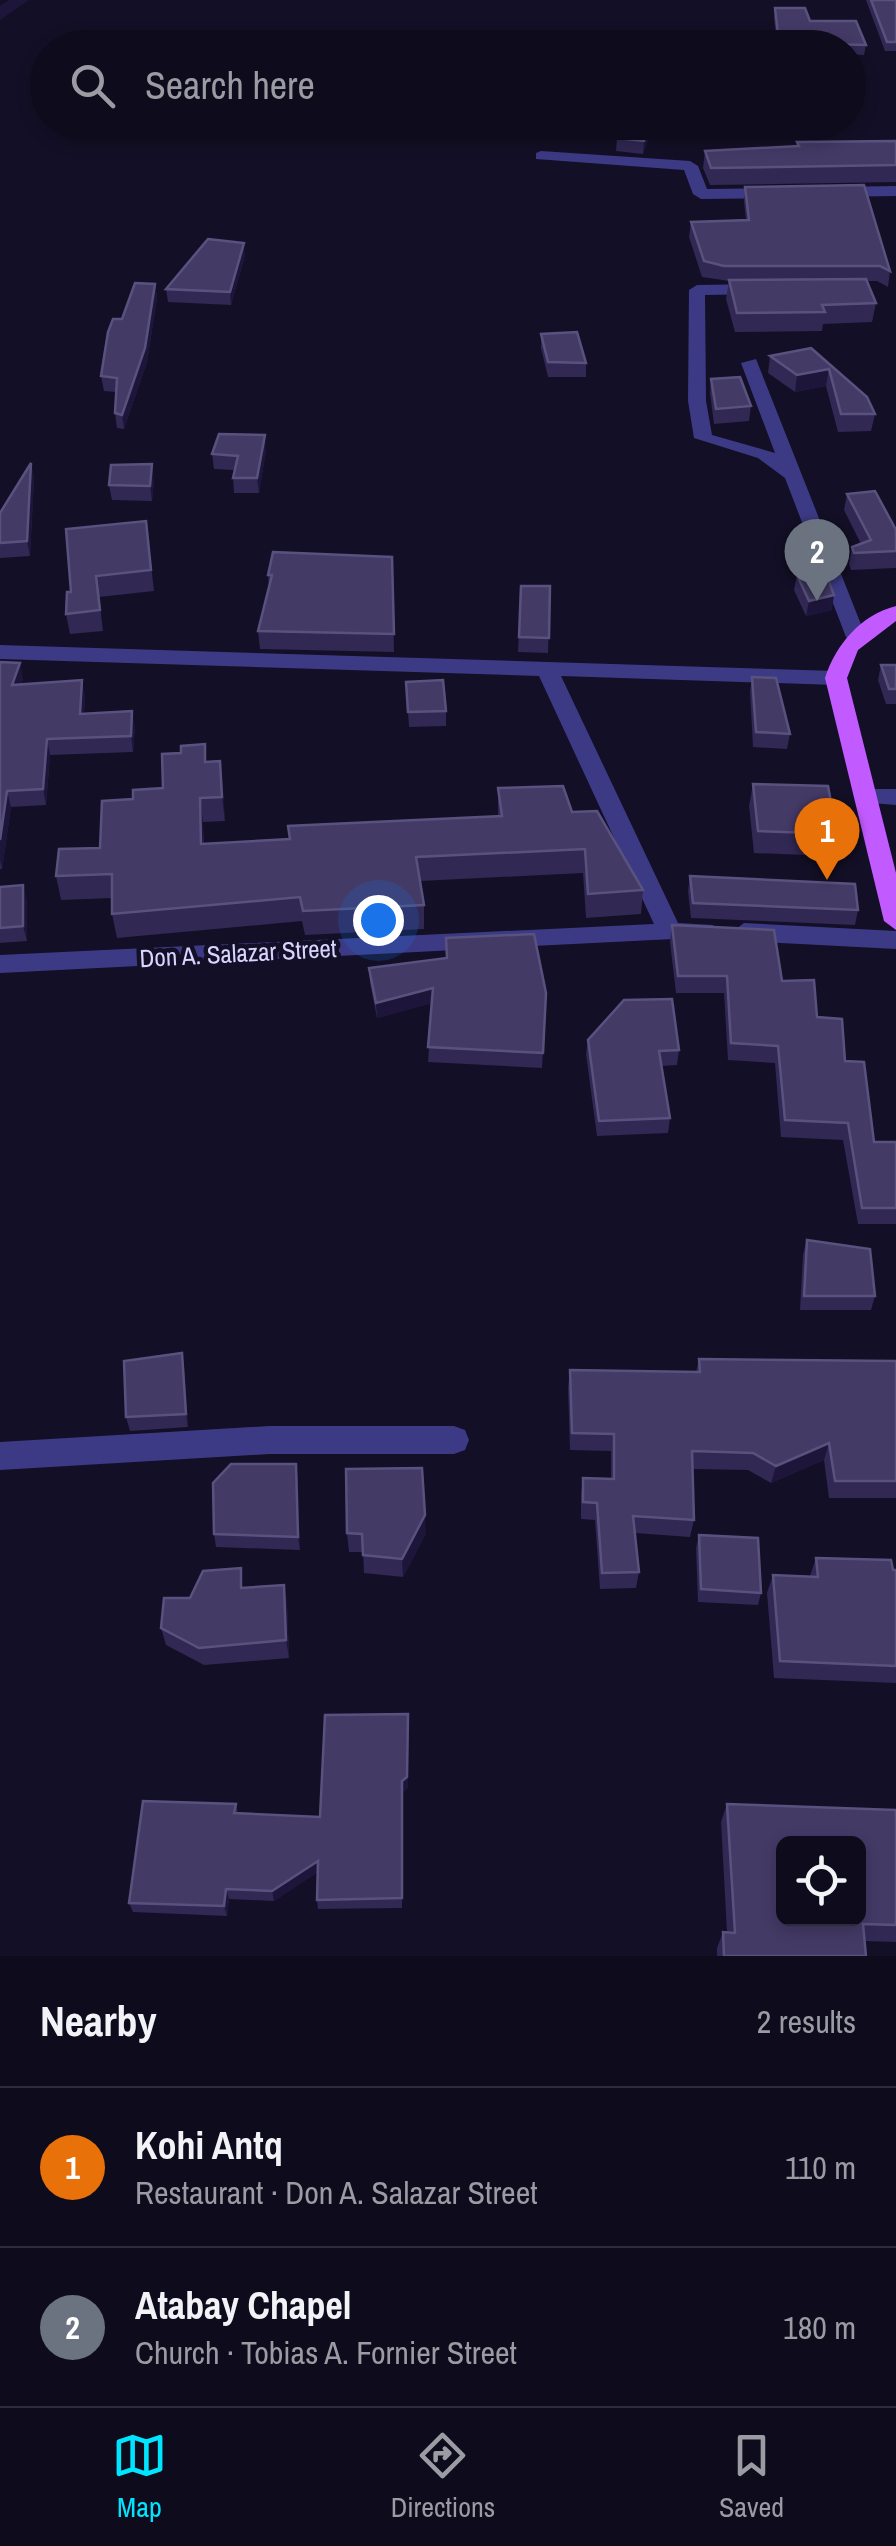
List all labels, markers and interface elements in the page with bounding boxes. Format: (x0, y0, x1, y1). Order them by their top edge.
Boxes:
search box (30, 30, 866, 140)
icon: search (65, 58, 120, 113)
text: Search here (145, 60, 315, 111)
pin: 2 (784, 518, 850, 601)
pin: 1 (794, 798, 860, 880)
your location (353, 895, 404, 946)
street label: Don A. Salazar Street (139, 931, 338, 975)
map controls (776, 1836, 866, 1926)
button: locate (776, 1836, 866, 1926)
text: Nearby (40, 1993, 157, 2049)
text: 2 results (757, 2000, 856, 2043)
text: Kohi Antq (135, 2120, 283, 2171)
text: 1 (65, 2146, 80, 2189)
text: 110 m (785, 2146, 856, 2189)
text: Restaurant · Don A. Salazar Street (135, 2171, 538, 2214)
text: Atabay Chapel (135, 2280, 351, 2331)
text: 2 (65, 2306, 80, 2349)
text: 180 m (783, 2306, 856, 2349)
text: Church · Tobias A. Fornier Street (135, 2331, 517, 2374)
tab: Map (112, 2428, 167, 2526)
tab: Directions (391, 2428, 495, 2526)
tab: Saved (719, 2428, 784, 2526)

